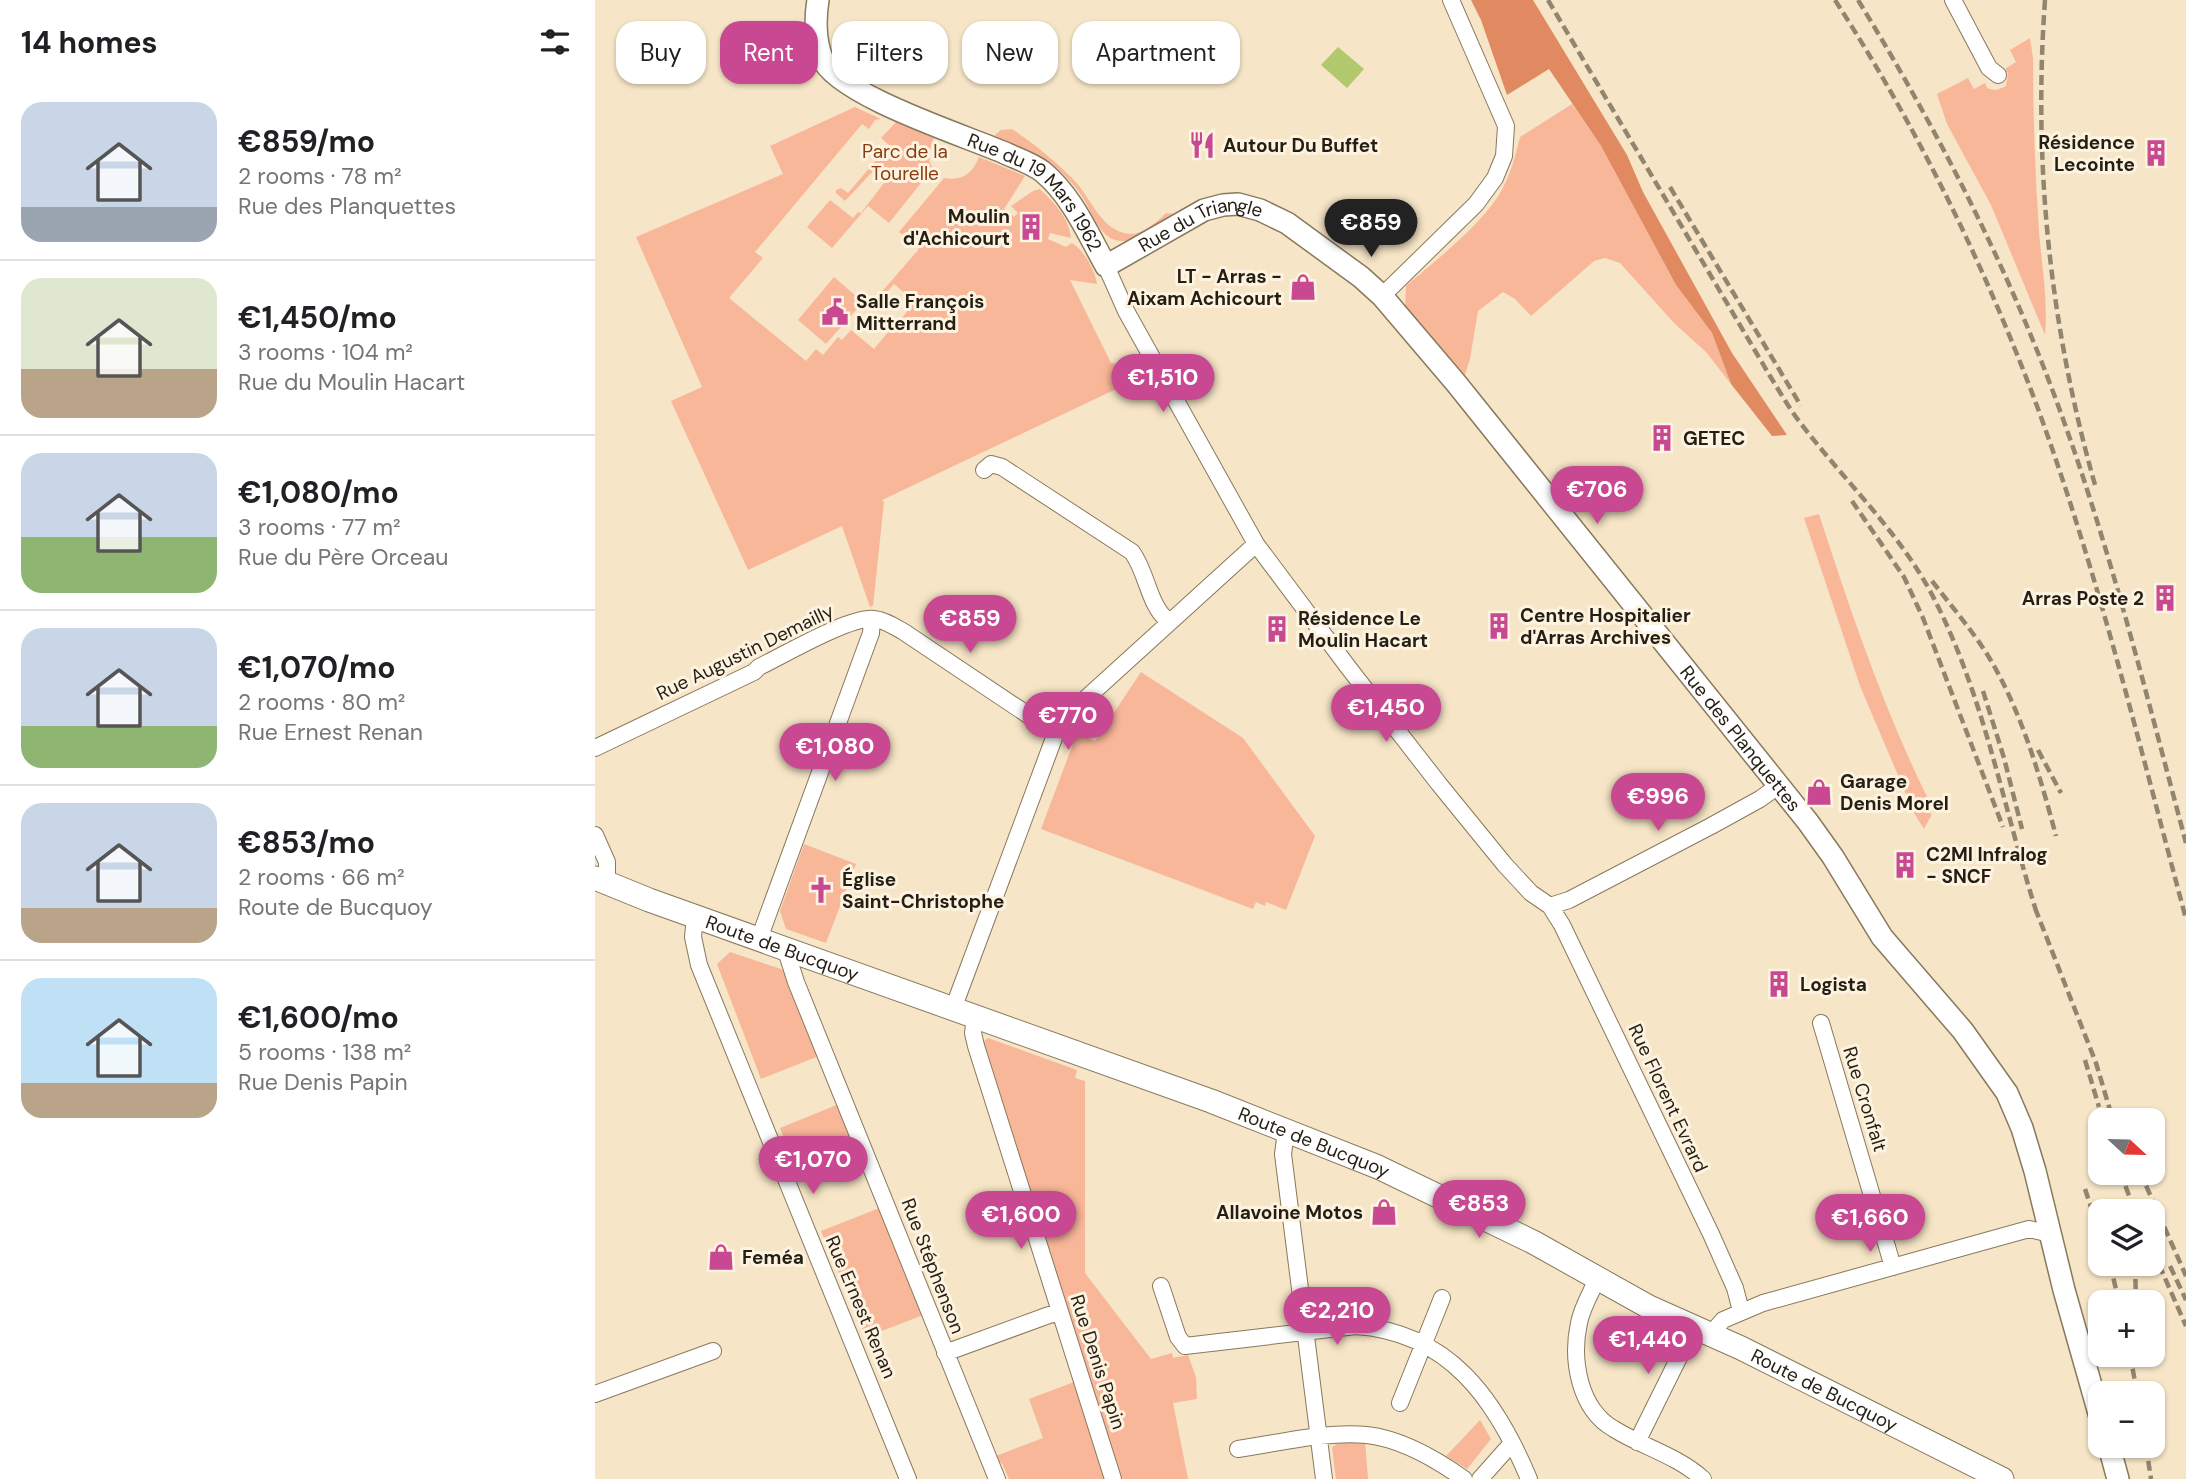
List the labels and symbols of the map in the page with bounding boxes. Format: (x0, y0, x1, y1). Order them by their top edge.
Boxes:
street label: Rue du 19 Mars 1962 (964, 127, 1108, 256)
restaurant icon: Autour Du Buffet (1187, 130, 1217, 160)
place label: Résidence Lecointe (2038, 130, 2135, 177)
place label: Autour Du Buffet (1223, 133, 1378, 158)
building icon: Résidence Lecointe (2141, 138, 2171, 168)
park label: Parc de la Tourelle (862, 139, 948, 186)
street label: Rue du Triangle (1134, 192, 1266, 258)
pin: €859 (1330, 200, 1412, 259)
place label: Moulin d'Achicourt (903, 204, 1010, 251)
building icon: Moulin d'Achicourt (1016, 212, 1046, 242)
place label: LT - Arras - Aixam Achicourt (1127, 264, 1282, 311)
shop icon: LT - Arras - Aixam Achicourt (1288, 272, 1318, 302)
place label: Salle François Mitterrand (856, 289, 984, 336)
public building icon: Salle François Mitterrand (820, 297, 850, 327)
pin: €1,510 (1106, 354, 1220, 414)
building icon: GETEC (1647, 423, 1677, 453)
place label: GETEC (1683, 426, 1745, 451)
pin: €706 (1556, 466, 1638, 526)
building icon: Arras Poste 2 (2150, 583, 2180, 613)
place label: Arras Poste 2 (2022, 586, 2144, 611)
pin: €859 (929, 596, 1011, 655)
street label: Rue Augustin Demailly (652, 598, 838, 706)
place label: Centre Hospitalier d'Arras Archives (1520, 603, 1691, 650)
place label: Résidence Le Moulin Hacart (1298, 606, 1428, 653)
building icon: Centre Hospitalier d'Arras Archives (1484, 611, 1514, 641)
building icon: Résidence Le Moulin Hacart (1262, 614, 1292, 644)
street label: Rue des Planquettes (1675, 660, 1807, 816)
pin: €1,450 (1329, 684, 1443, 744)
pin: €770 (1027, 692, 1109, 752)
pin: €1,080 (778, 724, 892, 783)
place label: Garage Denis Morel (1840, 769, 1949, 816)
pin: €996 (1617, 774, 1699, 833)
shop icon: Garage Denis Morel (1804, 777, 1834, 807)
place label: C2MI Infralog - SNCF (1926, 842, 2048, 889)
building icon: C2MI Infralog - SNCF (1890, 850, 1920, 880)
place label: Église Saint-Christophe (842, 867, 1004, 914)
church icon: Église Saint-Christophe (806, 875, 836, 905)
street label: Route de Bucquoy (702, 909, 863, 987)
building icon: Logista (1764, 969, 1794, 999)
place label: Logista (1800, 972, 1867, 997)
street label: Rue Florent Evrard (1623, 1020, 1713, 1176)
street label: Rue Cronfalt (1837, 1043, 1893, 1155)
street label: Route de Bucquoy (1235, 1101, 1394, 1184)
north arrow (2088, 1108, 2165, 1185)
pin: €1,070 (756, 1136, 870, 1196)
pin: €853 (1438, 1180, 1520, 1240)
pin: €1,600 (964, 1192, 1078, 1251)
pin: €1,660 (1813, 1194, 1927, 1254)
street label: Rue Stéphenson (896, 1195, 970, 1337)
shop icon: Allavoine Motos (1369, 1197, 1399, 1227)
place label: Allavoine Motos (1216, 1200, 1363, 1225)
street label: Rue Ernest Renan (820, 1232, 902, 1382)
shop icon: Feméa (706, 1242, 736, 1272)
place label: Feméa (742, 1245, 804, 1270)
pin: €2,210 (1280, 1288, 1394, 1347)
street label: Rue Denis Papin (1064, 1291, 1132, 1433)
pin: €1,440 (1591, 1316, 1705, 1376)
street label: Route de Bucquoy (1747, 1343, 1902, 1437)

